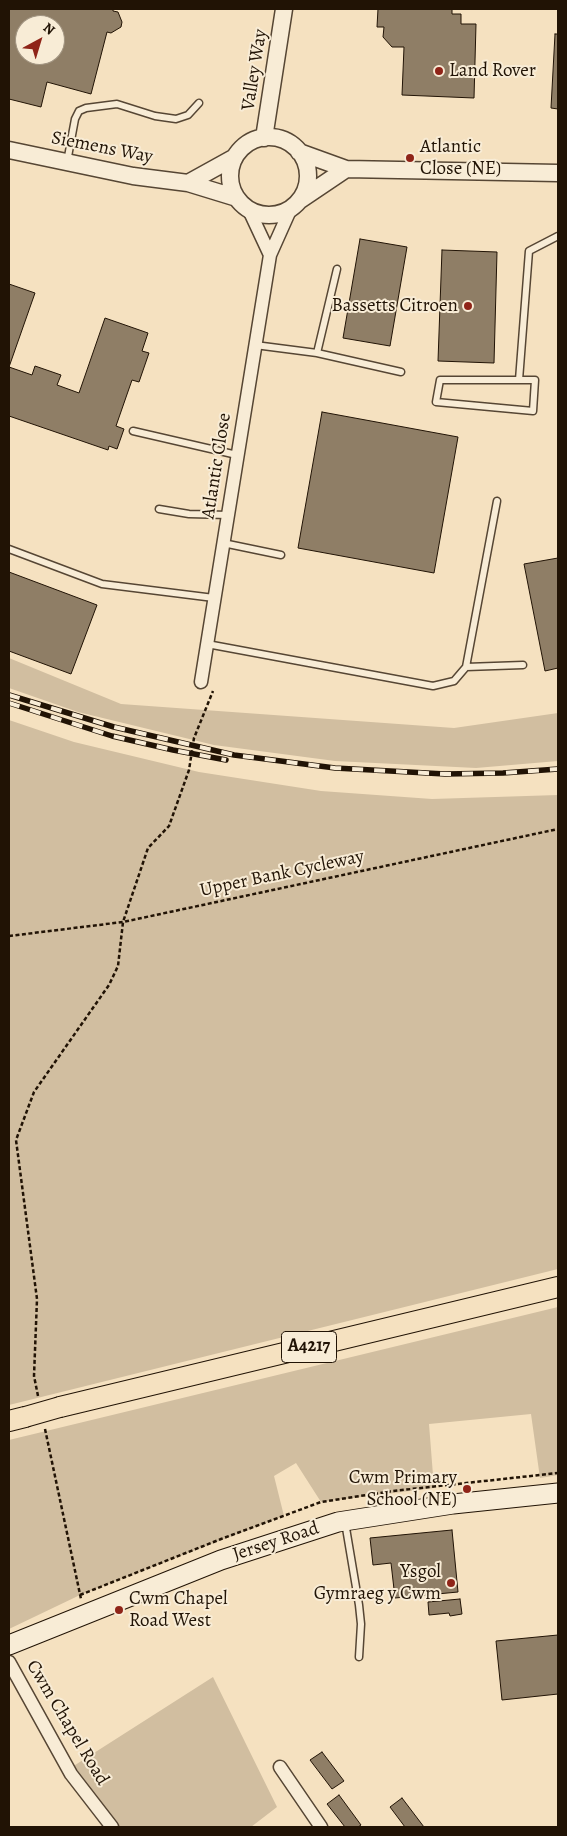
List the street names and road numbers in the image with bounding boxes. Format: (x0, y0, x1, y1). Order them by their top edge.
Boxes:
street label: Valley Way (237, 28, 273, 112)
street label: Siemens Way (49, 127, 155, 169)
street label: Atlantic Close (197, 411, 237, 521)
street label: Upper Bank Cycleway (198, 845, 366, 903)
road number: A4217 (282, 1331, 336, 1362)
street label: Jersey Road (230, 1517, 322, 1567)
street label: Cwm Chapel Road (21, 1656, 113, 1790)

